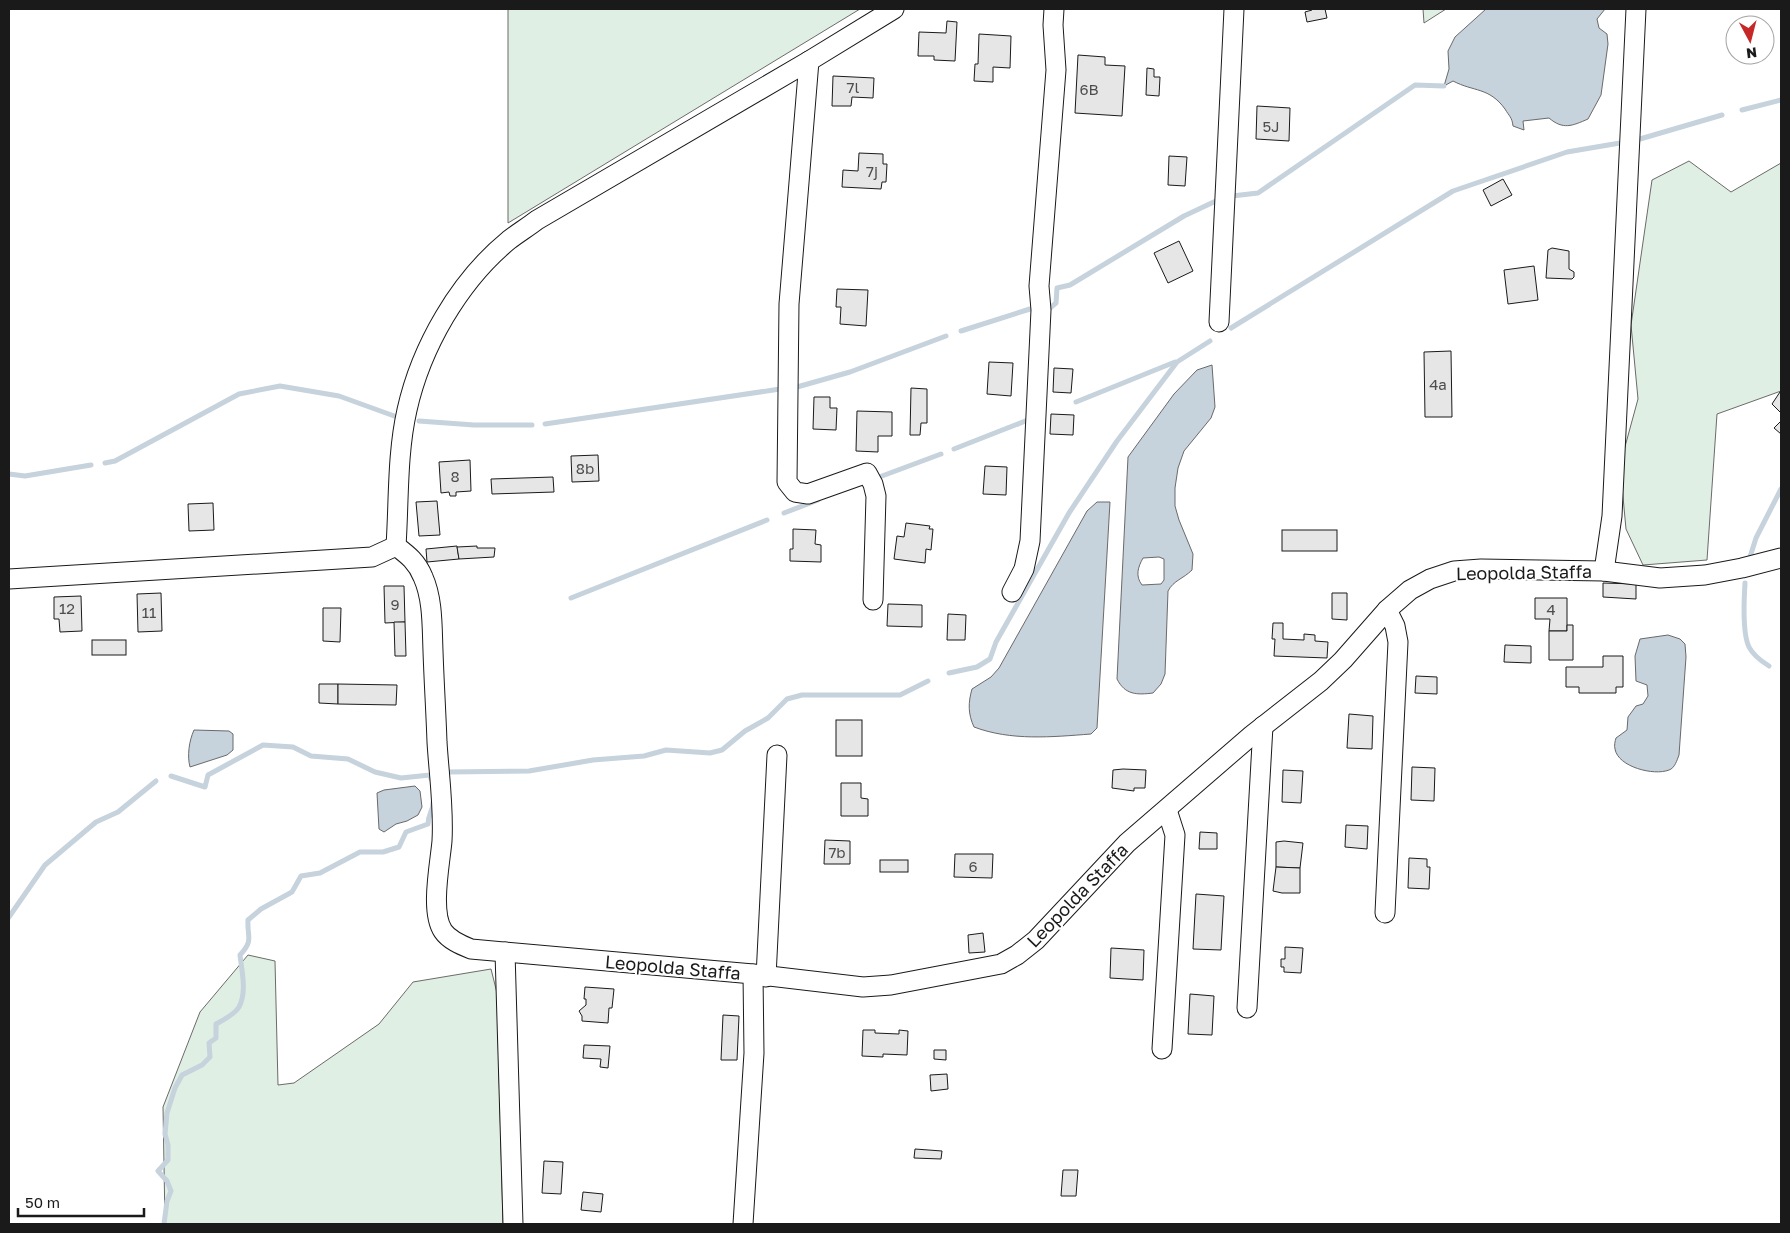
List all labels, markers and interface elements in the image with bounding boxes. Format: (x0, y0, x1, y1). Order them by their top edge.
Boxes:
north arrow (1725, 15, 1775, 65)
text: N (1745, 44, 1758, 62)
house number: 7l (847, 78, 860, 96)
house number: 6B (1079, 80, 1099, 98)
house number: 5J (1262, 117, 1280, 135)
house number: 7j (866, 162, 878, 180)
house number: 4a (1429, 375, 1447, 393)
house number: 8b (576, 459, 594, 477)
house number: 8 (450, 467, 460, 485)
street label: Leopolda Staffa (1456, 560, 1592, 584)
house number: 9 (390, 595, 400, 613)
house number: 12 (59, 599, 75, 617)
house number: 4 (1546, 600, 1556, 618)
house number: 11 (142, 603, 156, 621)
street label: Leopolda Staffa (1022, 838, 1132, 952)
house number: 7b (828, 843, 846, 861)
house number: 6 (968, 857, 978, 875)
street label: Leopolda Staffa (604, 950, 742, 984)
scale bar (18, 1186, 144, 1218)
text: 50 m (25, 1193, 60, 1211)

